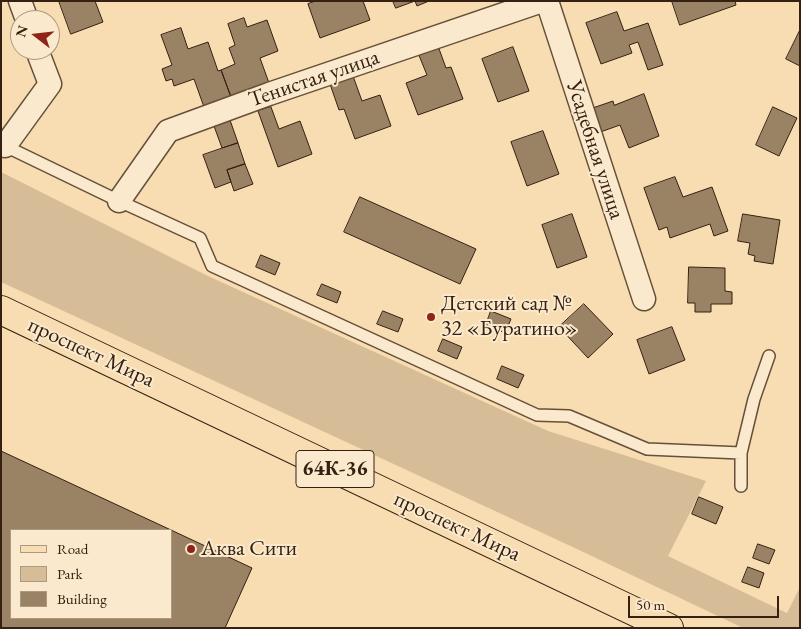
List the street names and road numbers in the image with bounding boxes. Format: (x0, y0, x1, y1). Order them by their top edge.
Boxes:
street label: Тенистая улица (245, 44, 383, 114)
street label: Усадебная улица (560, 77, 630, 223)
street label: проспект Мира (23, 312, 159, 394)
road number: 64К-36 (296, 450, 374, 488)
street label: проспект Мира (389, 486, 525, 568)

